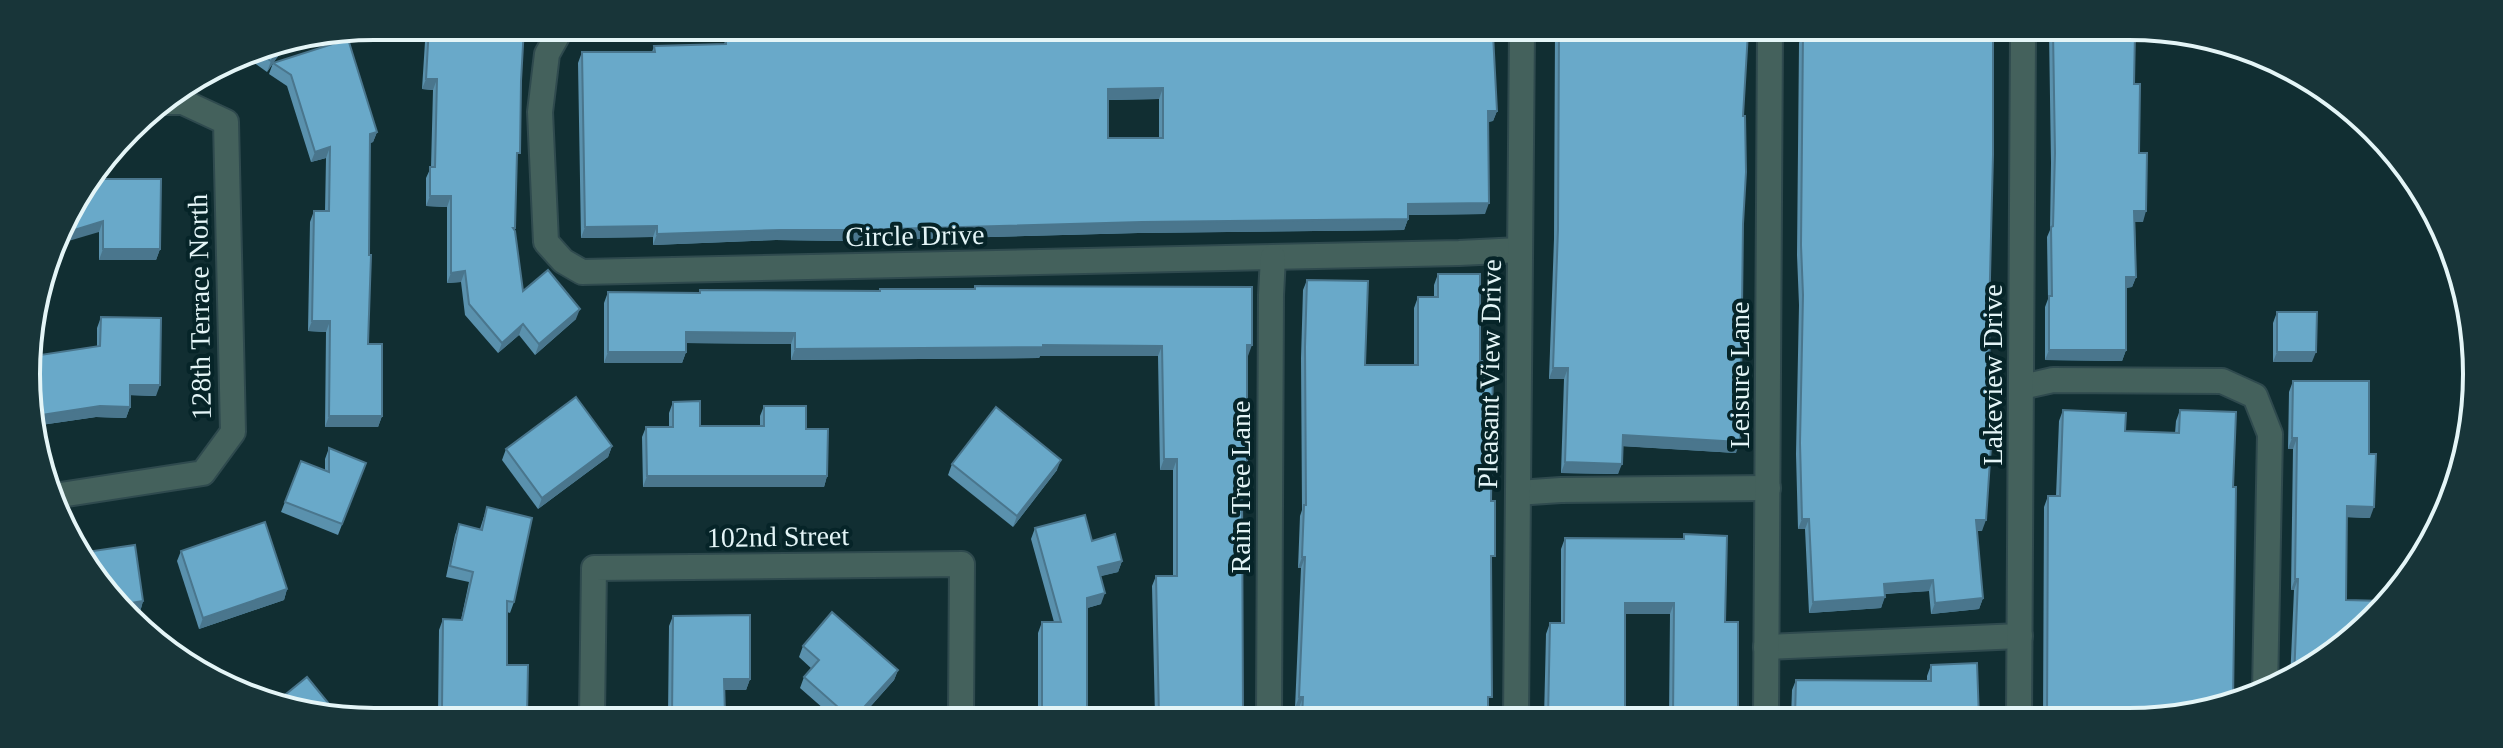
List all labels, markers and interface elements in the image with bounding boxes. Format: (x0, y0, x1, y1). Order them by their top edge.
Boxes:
street label: 128th Terrace North (182, 194, 217, 420)
street label: Circle Drive (845, 219, 985, 252)
street label: Pleasant View Drive (1472, 259, 1507, 489)
street label: Lakeview Drive (1977, 284, 2008, 466)
street label: Leisure Lane (1724, 302, 1755, 448)
street label: Rain Tree Lane (1225, 401, 1256, 573)
street label: 102nd Street (707, 520, 850, 553)

